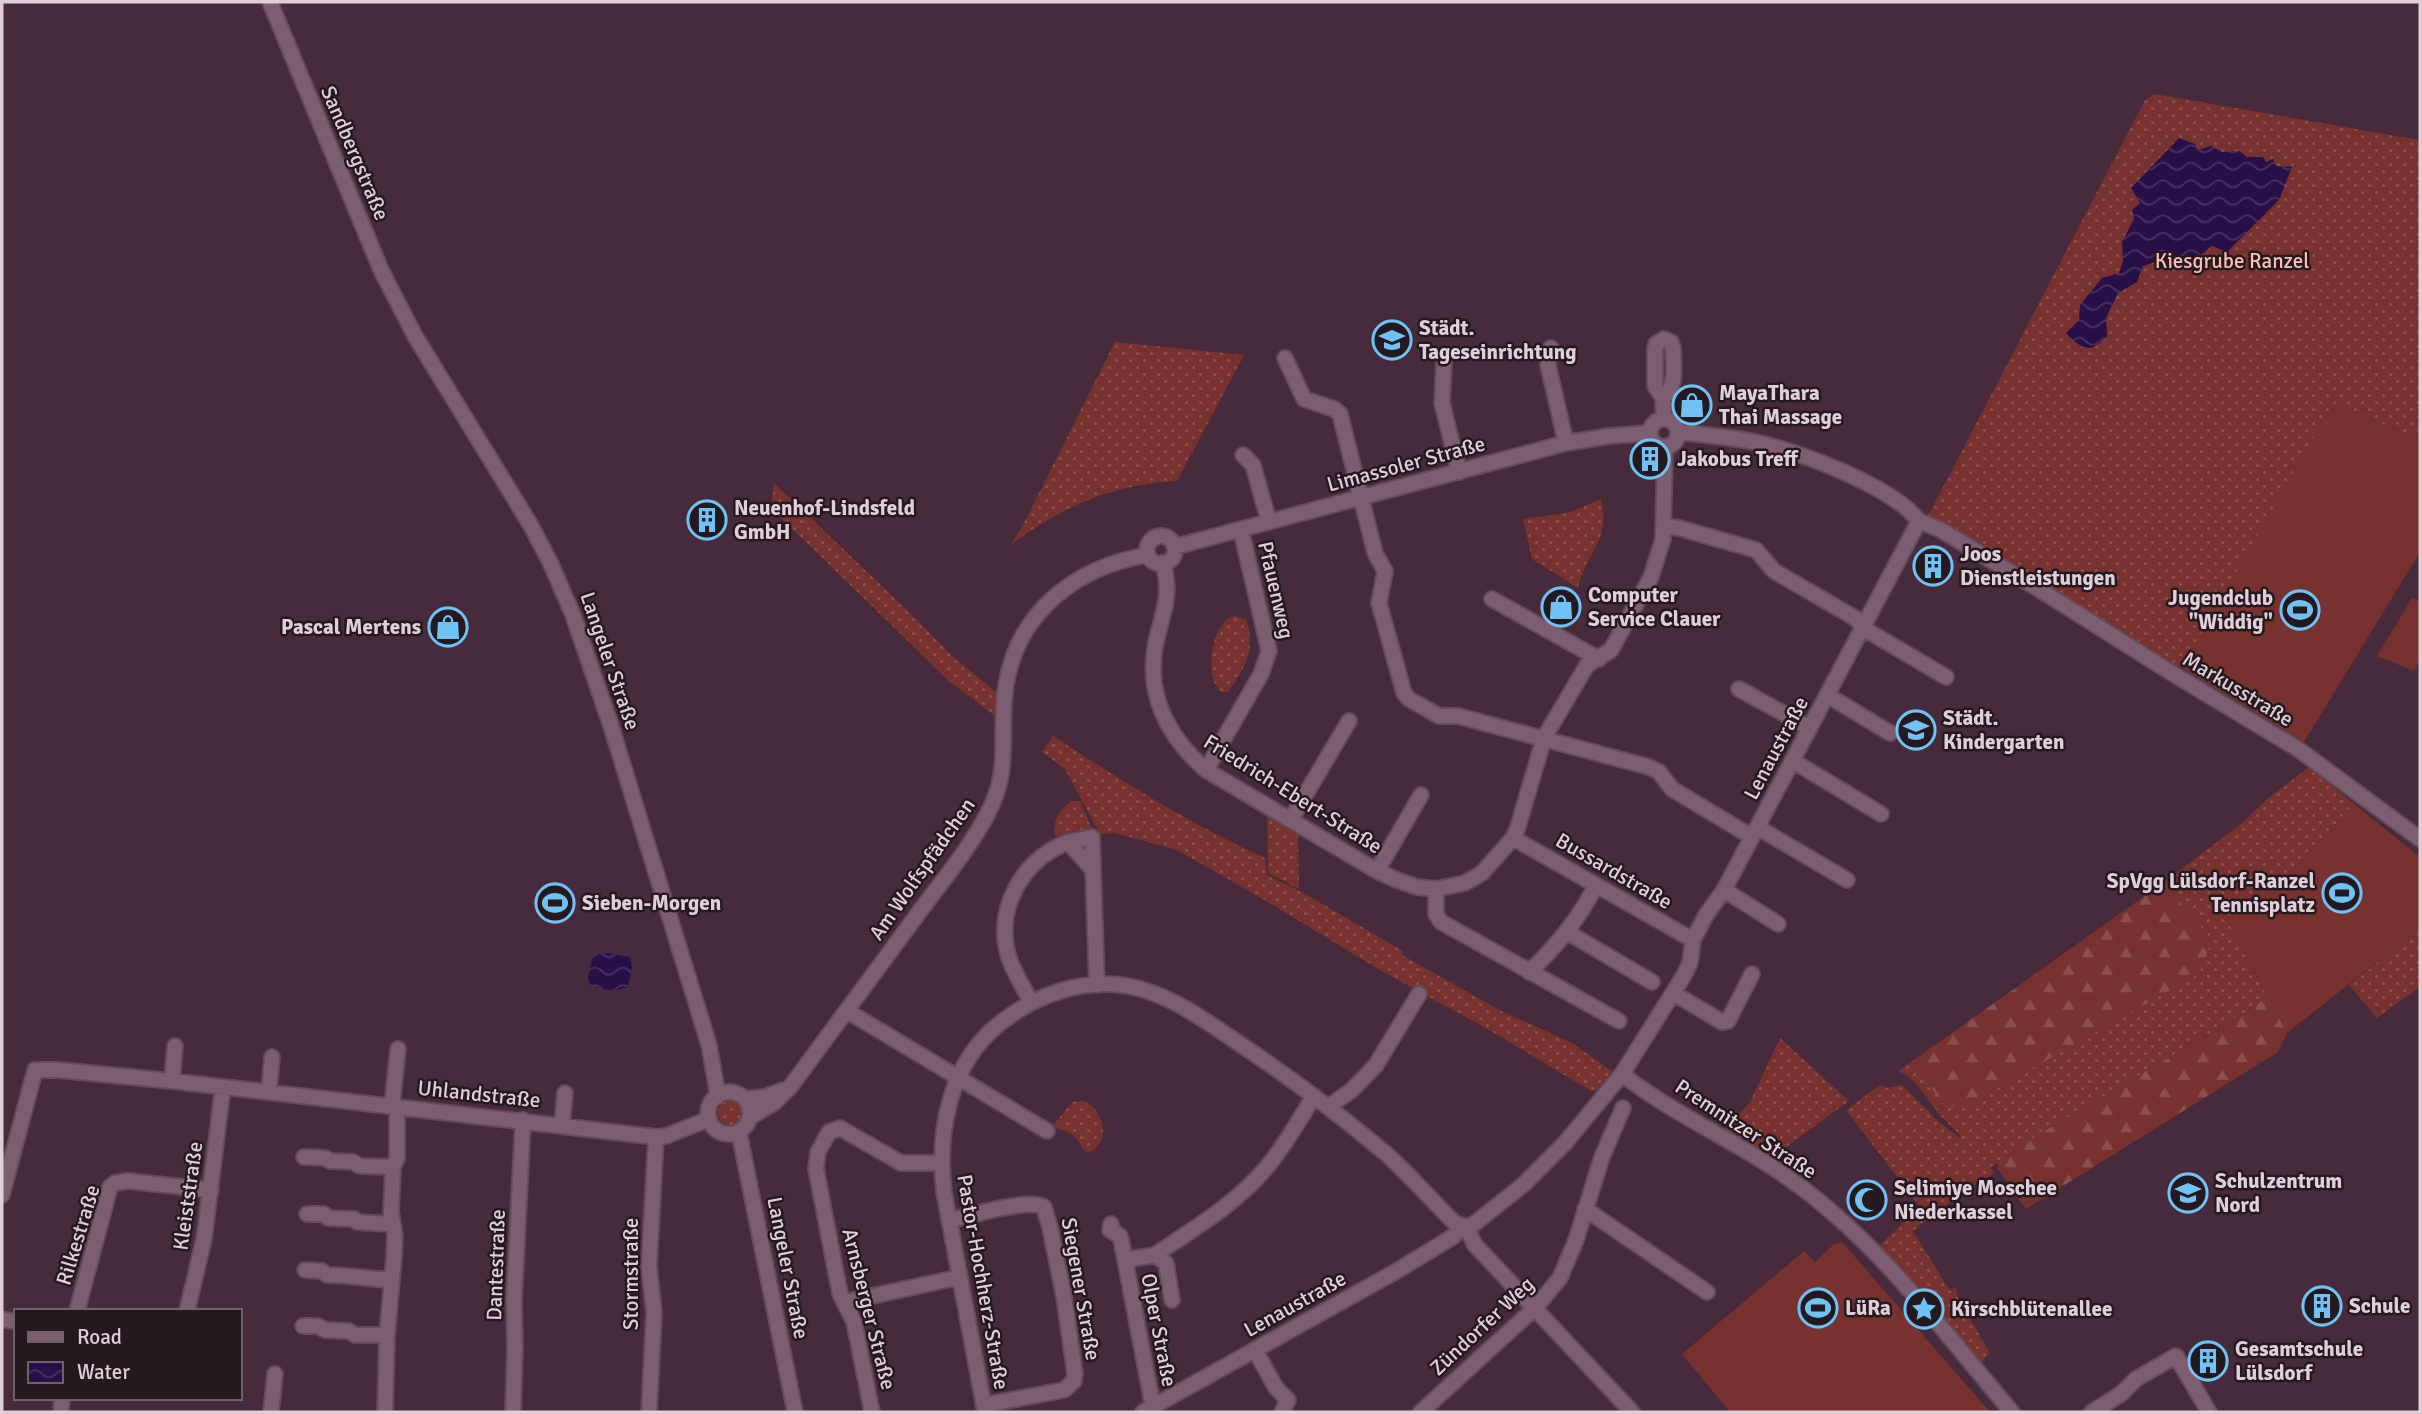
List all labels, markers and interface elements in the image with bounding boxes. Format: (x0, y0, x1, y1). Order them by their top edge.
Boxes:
street label: Sandbergstraße (315, 82, 395, 224)
park label: Kiesgrube Ranzel (2155, 248, 2309, 274)
place label: Städt. Tageseinrichtung (1419, 315, 1577, 365)
school or university icon: Städt. Tageseinrichtung (1371, 319, 1413, 361)
place label: MayaThara Thai Massage (1719, 380, 1842, 430)
shop icon: MayaThara Thai Massage (1671, 384, 1713, 426)
street label: Limassoler Straße (1324, 430, 1488, 498)
building icon: Jakobus Treff (1629, 438, 1671, 480)
place label: Jakobus Treff (1677, 446, 1799, 472)
place label: Neuenhof-Lindsfeld GmbH (734, 495, 915, 545)
building icon: Neuenhof-Lindsfeld GmbH (686, 499, 728, 541)
street label: Pfauenweg (1252, 539, 1300, 641)
place label: Joos Dienstleistungen (1960, 541, 2116, 591)
building icon: Joos Dienstleistungen (1912, 545, 1954, 587)
place label: Computer Service Clauer (1588, 582, 1721, 632)
place label: Jugendclub "Widdig" (2168, 585, 2273, 635)
shop icon: Computer Service Clauer (1540, 586, 1582, 628)
street label: Langeler Straße (574, 589, 646, 733)
sports icon: Jugendclub "Widdig" (2279, 589, 2321, 631)
shop icon: Pascal Mertens (427, 606, 469, 648)
place label: Pascal Mertens (281, 614, 421, 640)
street label: Markusstraße (2178, 646, 2298, 732)
street label: Lenaustraße (1738, 692, 1814, 804)
place label: Städt. Kindergarten (1943, 705, 2064, 755)
school or university icon: Städt. Kindergarten (1895, 709, 1937, 751)
street label: Friedrich-Ebert-Straße (1199, 728, 1387, 860)
street label: Am Wolfspfädchen (863, 793, 981, 945)
street label: Bussardstraße (1551, 827, 1677, 915)
place label: SpVgg Lülsdorf-Ranzel Tennisplatz (2107, 868, 2315, 918)
sports icon: SpVgg Lülsdorf-Ranzel Tennisplatz (2321, 872, 2363, 914)
sports icon: Sieben-Morgen (534, 882, 576, 924)
place label: Sieben-Morgen (582, 890, 721, 916)
street label: Premnitzer Straße (1670, 1074, 1822, 1184)
street label: Uhlandstraße (416, 1075, 542, 1113)
street label: Kleiststraße (167, 1140, 209, 1252)
place label: Schulzentrum Nord (2215, 1168, 2342, 1218)
street label: Pastor-Hochherz-Straße (951, 1172, 1015, 1392)
school or university icon: Schulzentrum Nord (2167, 1172, 2209, 1214)
place label: Selimiye Moschee Niederkassel (1894, 1175, 2057, 1225)
mosque icon: Selimiye Moschee Niederkassel (1846, 1179, 1888, 1221)
street label: Rilkestraße (50, 1182, 106, 1288)
street label: Langeler Straße (761, 1195, 815, 1341)
street label: Dantestraße (481, 1209, 511, 1321)
street label: Siegener Straße (1056, 1215, 1106, 1363)
street label: Stormstraße (618, 1218, 644, 1330)
street label: Arnsberger Straße (836, 1226, 902, 1392)
street label: Lenaustraße (1239, 1265, 1351, 1343)
street label: Olper Straße (1135, 1271, 1183, 1389)
street label: Zündorfer Weg (1425, 1271, 1539, 1381)
building icon: Schule (2301, 1285, 2343, 1327)
sports icon: LüRa (1797, 1287, 1839, 1329)
place icon: Kirschblütenallee (1903, 1288, 1945, 1330)
place label: Schule (2349, 1293, 2410, 1319)
place label: LüRa (1845, 1295, 1891, 1321)
place label: Kirschblütenallee (1951, 1296, 2112, 1322)
legend (14, 1309, 242, 1400)
text: Road (77, 1324, 122, 1350)
place label: Gesamtschule Lülsdorf (2235, 1336, 2363, 1386)
building icon: Gesamtschule Lülsdorf (2187, 1340, 2229, 1382)
text: Water (77, 1359, 130, 1385)

